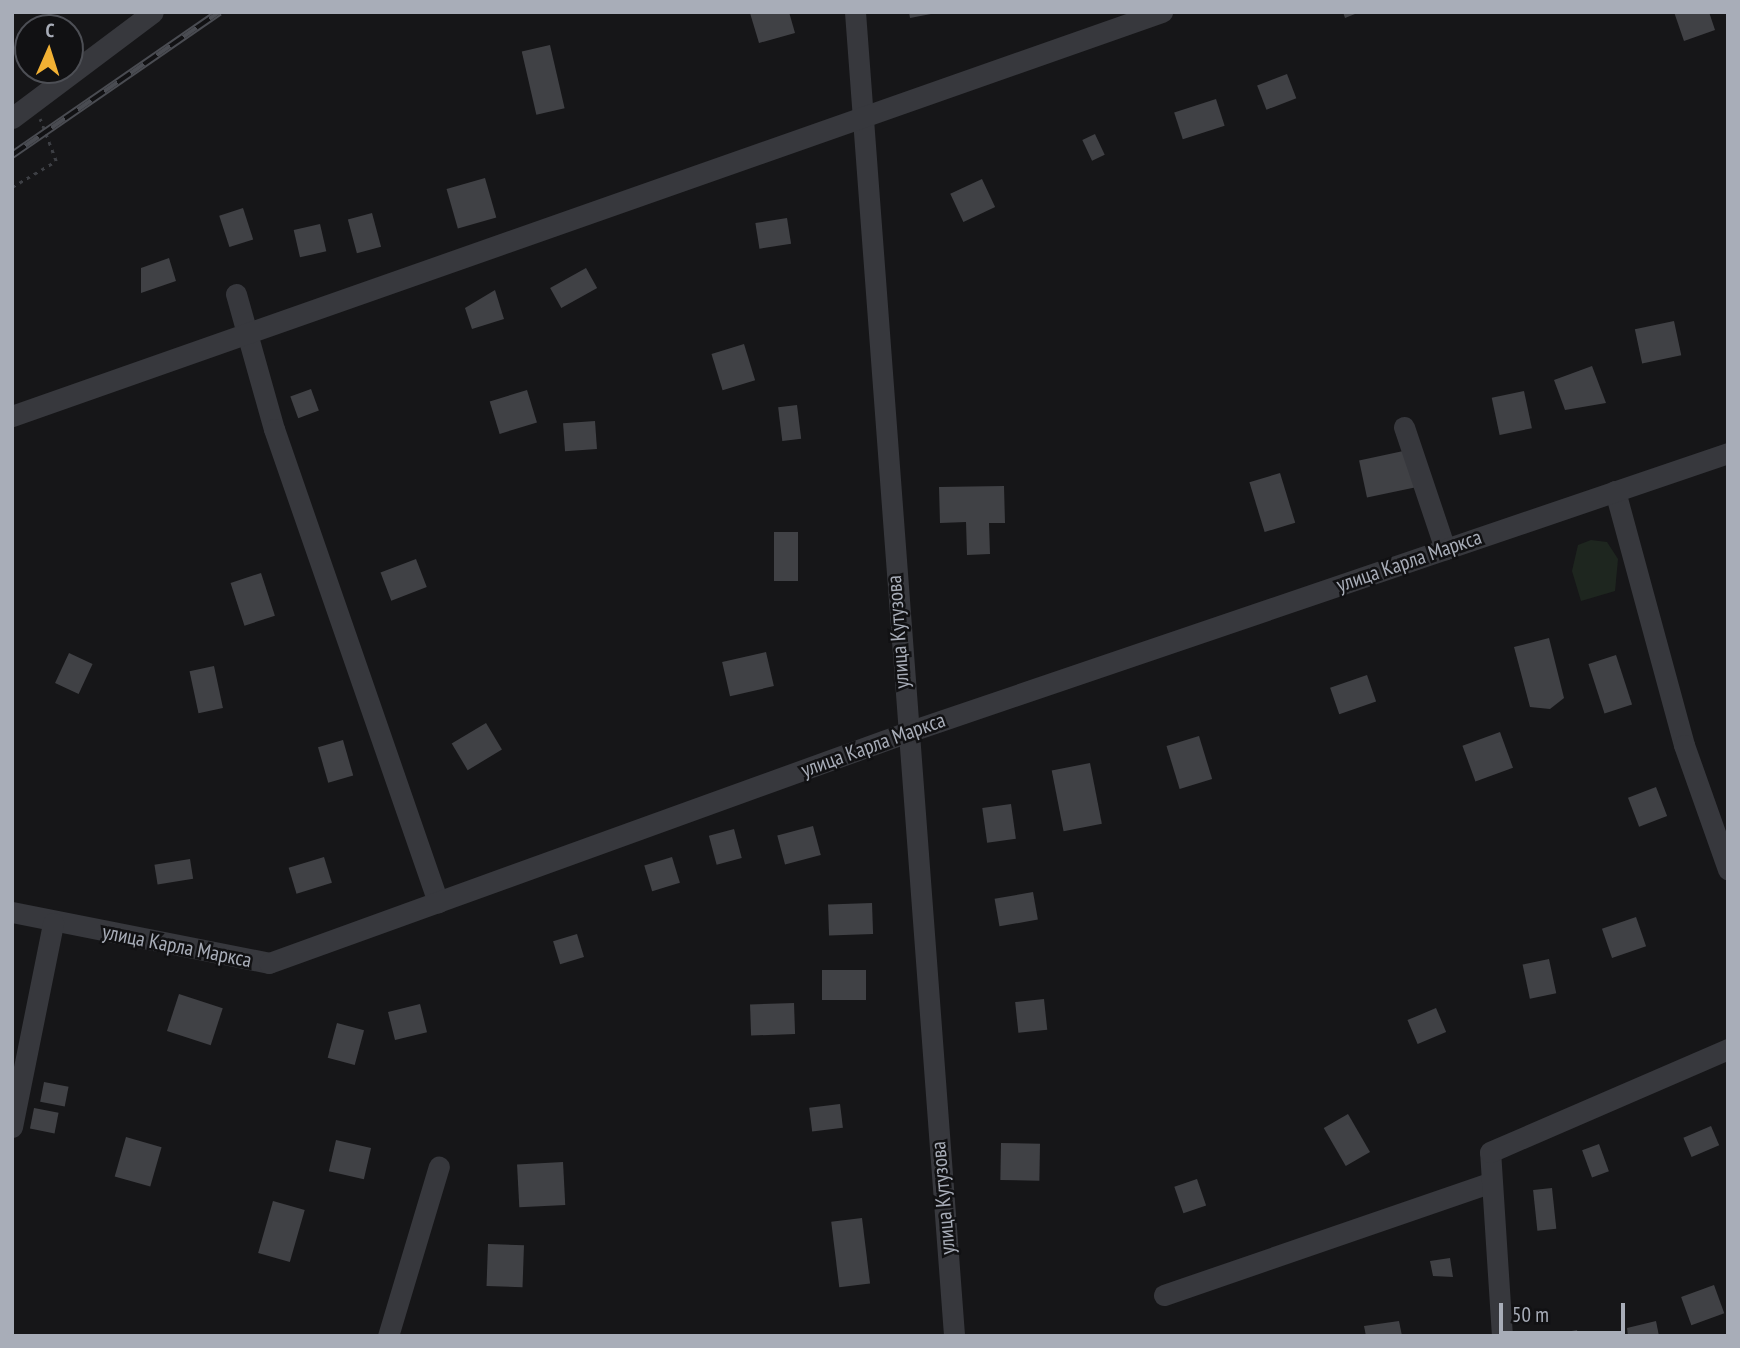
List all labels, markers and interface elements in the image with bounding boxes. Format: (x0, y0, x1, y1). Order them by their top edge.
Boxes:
north arrow (14, 14, 84, 84)
text: С (45, 18, 55, 42)
street label: улица Карла Маркса (1333, 524, 1485, 598)
street label: улица Кутузова (881, 574, 915, 690)
street label: улица Карла Маркса (797, 707, 949, 783)
street label: улица Карла Маркса (100, 919, 254, 973)
street label: улица Кутузова (925, 1140, 961, 1256)
scale bar (1502, 1288, 1628, 1332)
text: 50 m (1512, 1301, 1549, 1328)

